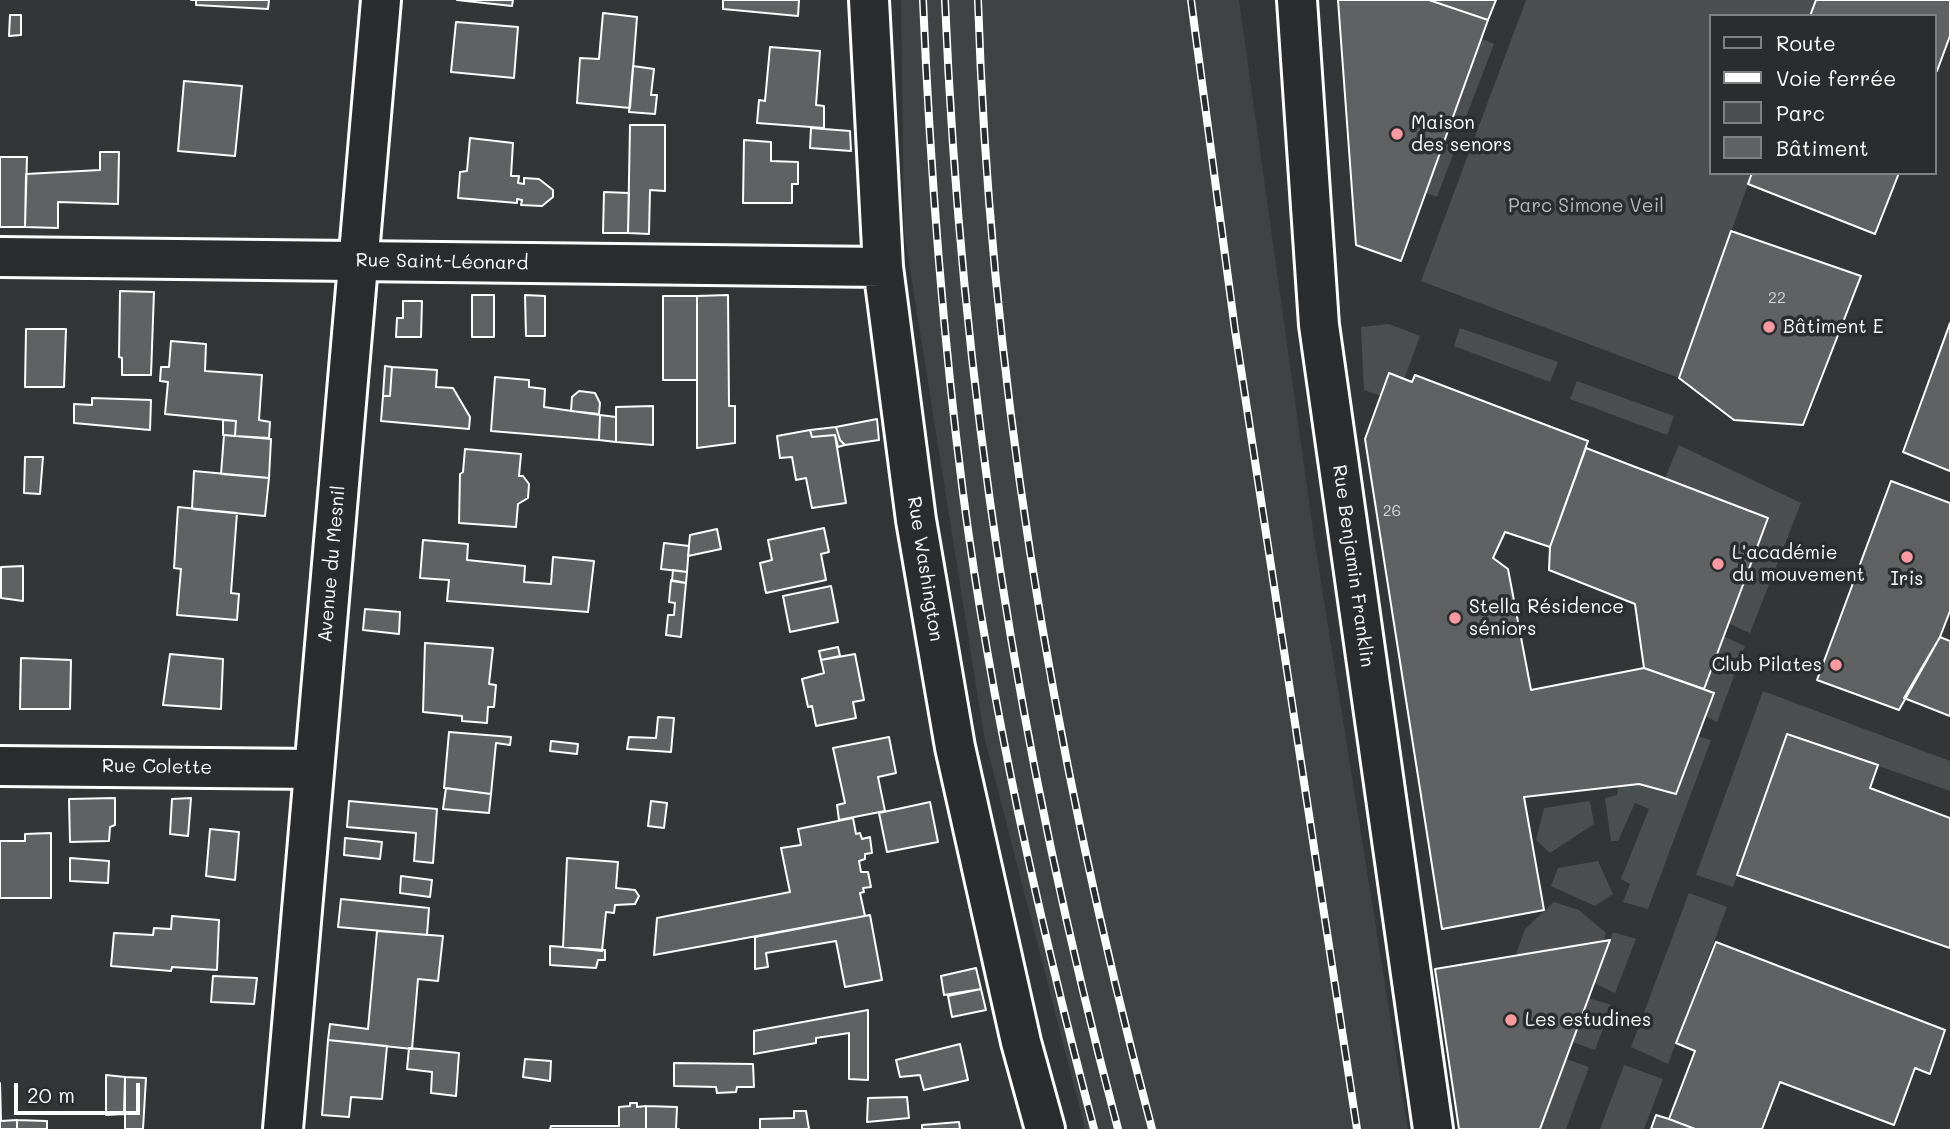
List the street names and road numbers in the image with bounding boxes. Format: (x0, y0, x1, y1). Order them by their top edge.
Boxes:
street label: Rue Saint-Léonard (355, 249, 529, 275)
street label: Rue Benjamin Franklin (1328, 463, 1378, 669)
street label: Avenue du Mesnil (314, 485, 350, 643)
street label: Rue Washington (902, 495, 948, 643)
street label: Rue Colette (102, 755, 212, 779)

